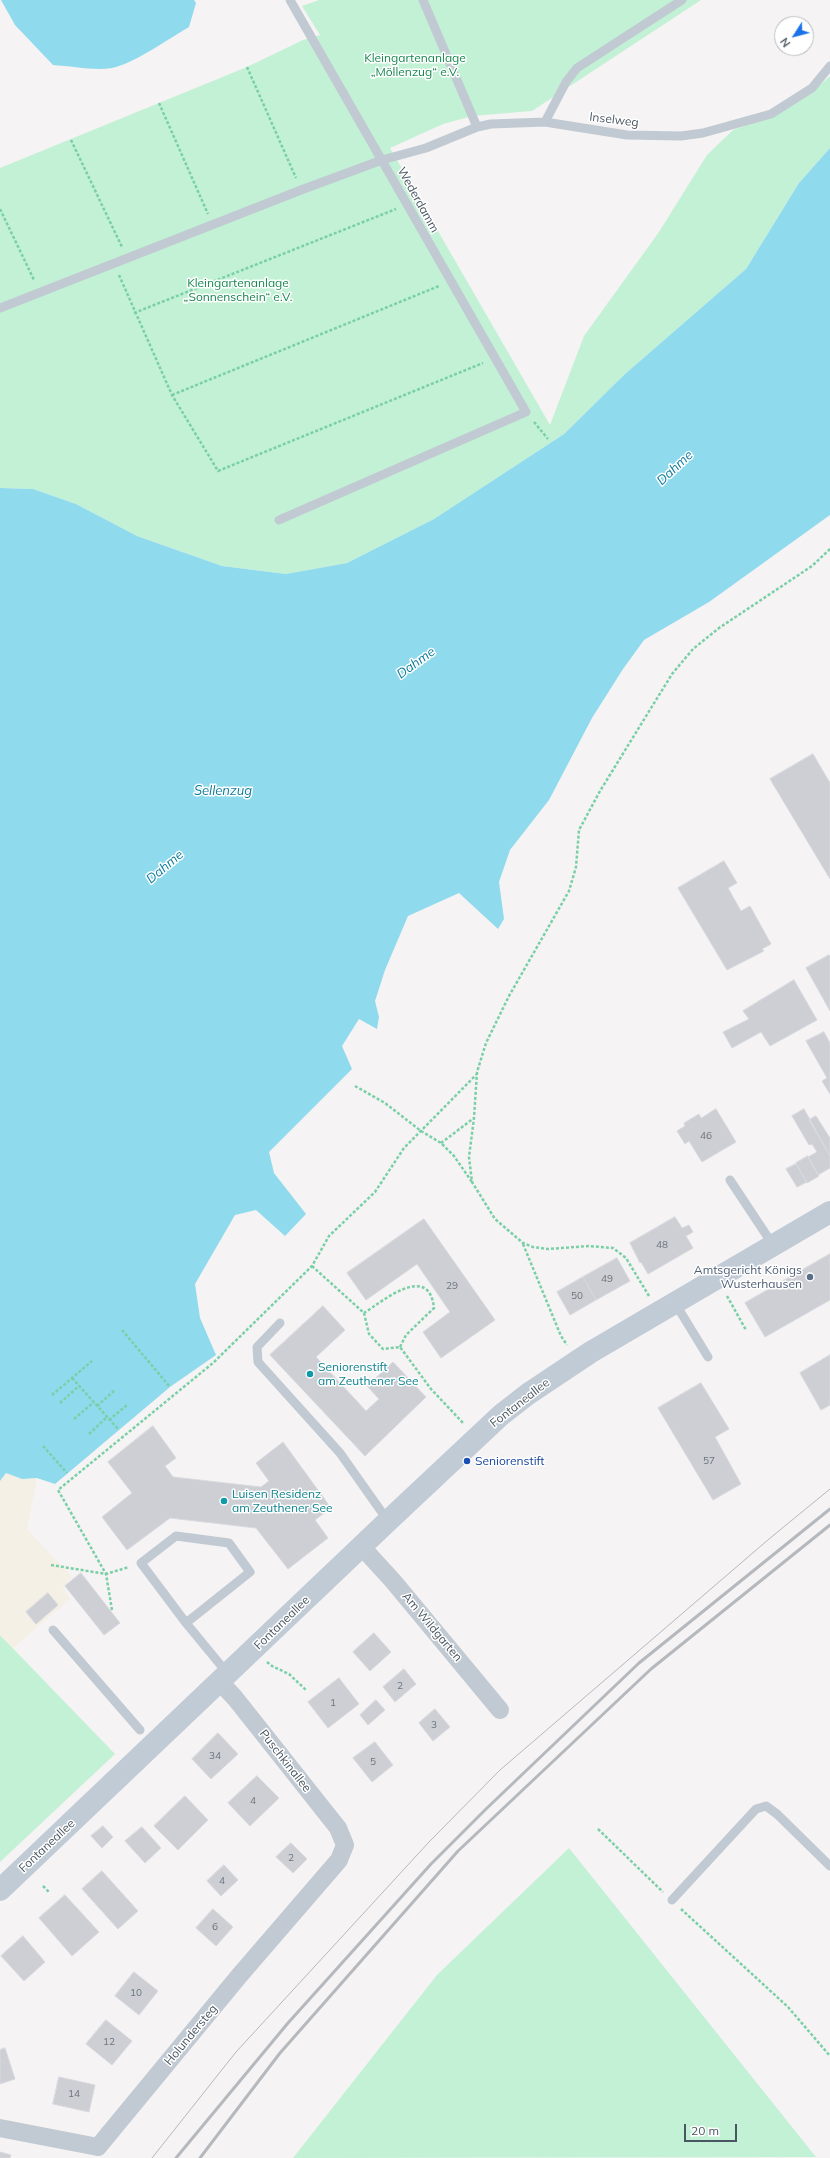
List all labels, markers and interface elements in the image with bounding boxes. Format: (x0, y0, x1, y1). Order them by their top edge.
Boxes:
north arrow (774, 16, 814, 56)
text: N (777, 35, 793, 50)
park label: Kleingartenanlage „Möllenzug“ e.V. (364, 51, 466, 79)
street label: Inselweg (589, 110, 639, 130)
street label: Wederdamm (394, 165, 442, 235)
park label: Kleingartenanlage „Sonnenschein“ e.V. (184, 276, 292, 304)
water label: Dahme (654, 447, 696, 489)
water label: Dahme (394, 644, 438, 682)
water label: Sellenzug (194, 783, 252, 799)
water label: Dahme (143, 847, 187, 887)
house number: 46 (700, 1130, 712, 1142)
house number: 48 (656, 1239, 668, 1251)
place label: Amtsgericht Königs Wusterhausen (694, 1263, 802, 1291)
marker: Amtsgericht Königs Wusterhausen (805, 1272, 815, 1282)
house number: 49 (601, 1273, 613, 1285)
house number: 29 (446, 1280, 458, 1292)
house number: 50 (571, 1290, 583, 1302)
place label: Seniorenstift am Zeuthener See (318, 1360, 419, 1388)
marker: Seniorenstift am Zeuthener See (305, 1369, 315, 1379)
street label: Fontaneallee (487, 1375, 553, 1431)
place label: Seniorenstift (475, 1454, 545, 1468)
house number: 57 (703, 1455, 715, 1467)
marker: Seniorenstift (462, 1456, 472, 1466)
place label: Luisen Residenz am Zeuthener See (232, 1487, 333, 1515)
marker: Luisen Residenz am Zeuthener See (219, 1496, 229, 1506)
street label: Am Wildgarten (399, 1590, 465, 1664)
street label: Fontaneallee (251, 1593, 313, 1653)
house number: 2 (397, 1680, 403, 1692)
house number: 1 (330, 1697, 336, 1709)
house number: 3 (431, 1719, 437, 1731)
street label: Puschkinallee (256, 1727, 314, 1795)
house number: 34 (209, 1750, 221, 1762)
house number: 5 (370, 1756, 376, 1768)
house number: 4 (250, 1795, 256, 1807)
street label: Fontaneallee (16, 1816, 78, 1876)
house number: 2 (288, 1852, 294, 1864)
house number: 4 (219, 1875, 225, 1887)
house number: 6 (212, 1921, 218, 1933)
house number: 10 (130, 1987, 142, 1999)
street label: Holundersteg (161, 2002, 221, 2068)
house number: 12 (103, 2036, 115, 2048)
house number: 14 (68, 2088, 80, 2100)
scale bar (686, 2116, 739, 2142)
text: 20 m (691, 2123, 719, 2138)

